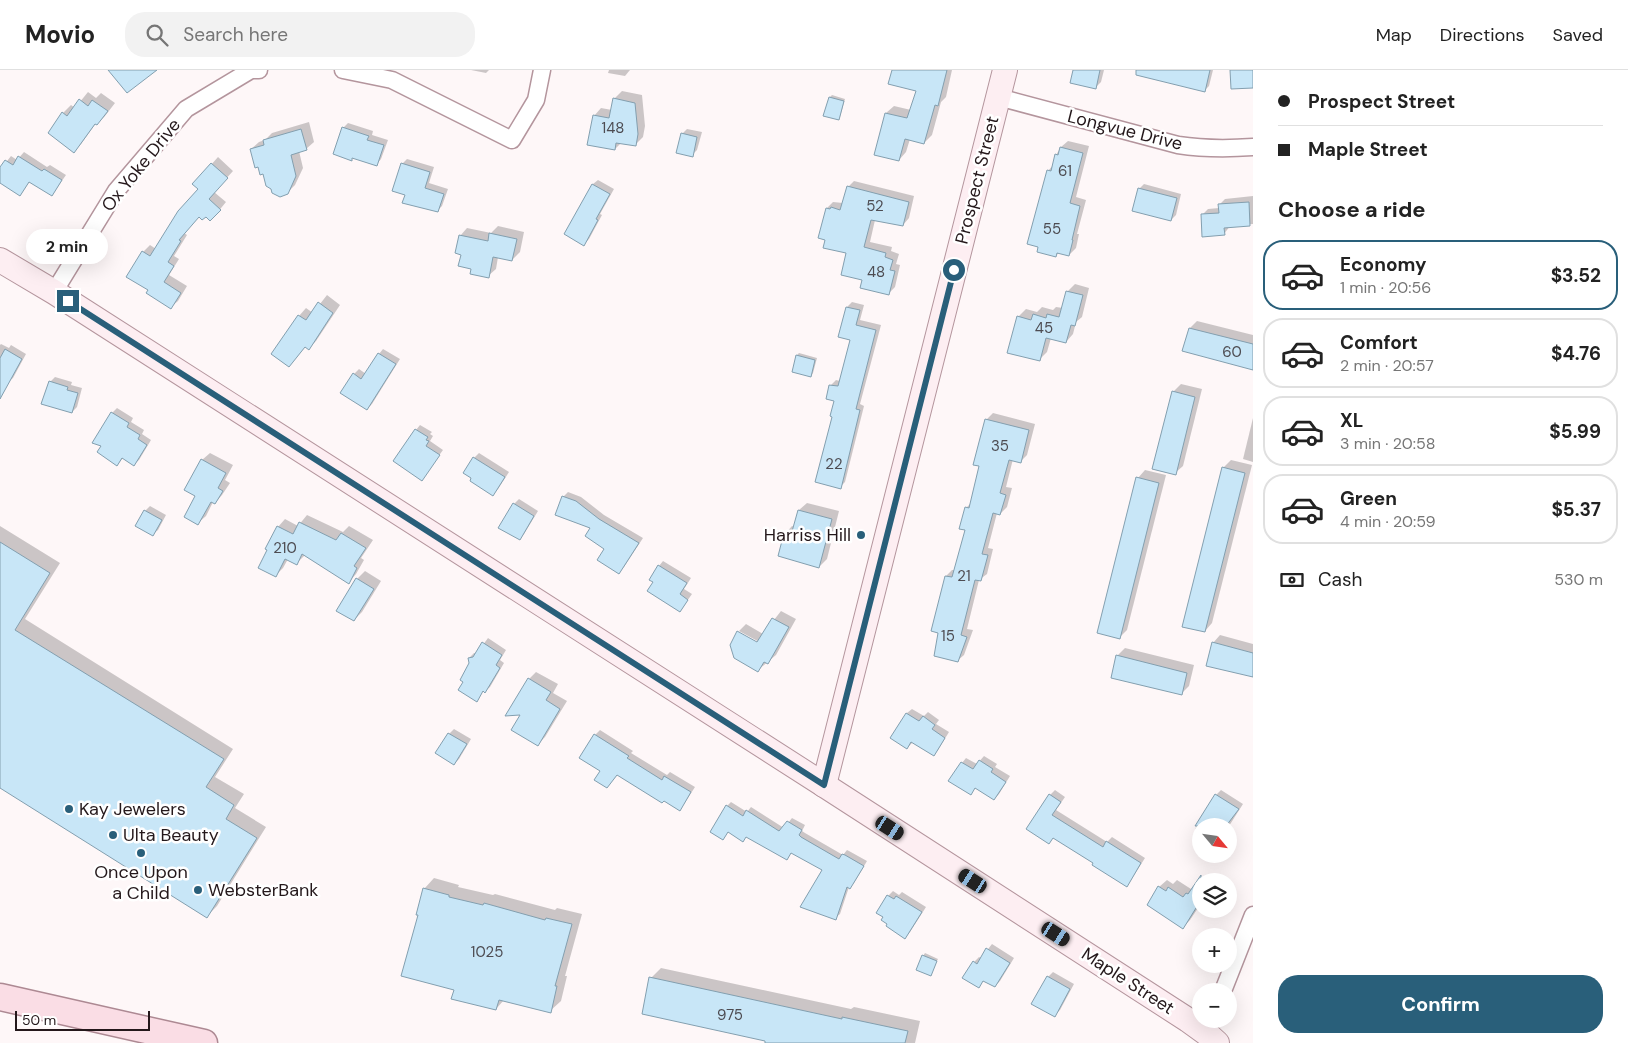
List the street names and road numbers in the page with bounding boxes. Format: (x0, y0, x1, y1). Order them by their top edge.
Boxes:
street label: Longvue Drive (1065, 104, 1185, 156)
street label: Ox Yoke Drive (96, 113, 186, 217)
street label: Prospect Street (950, 114, 1004, 246)
street label: Maple Street (1077, 942, 1179, 1020)

